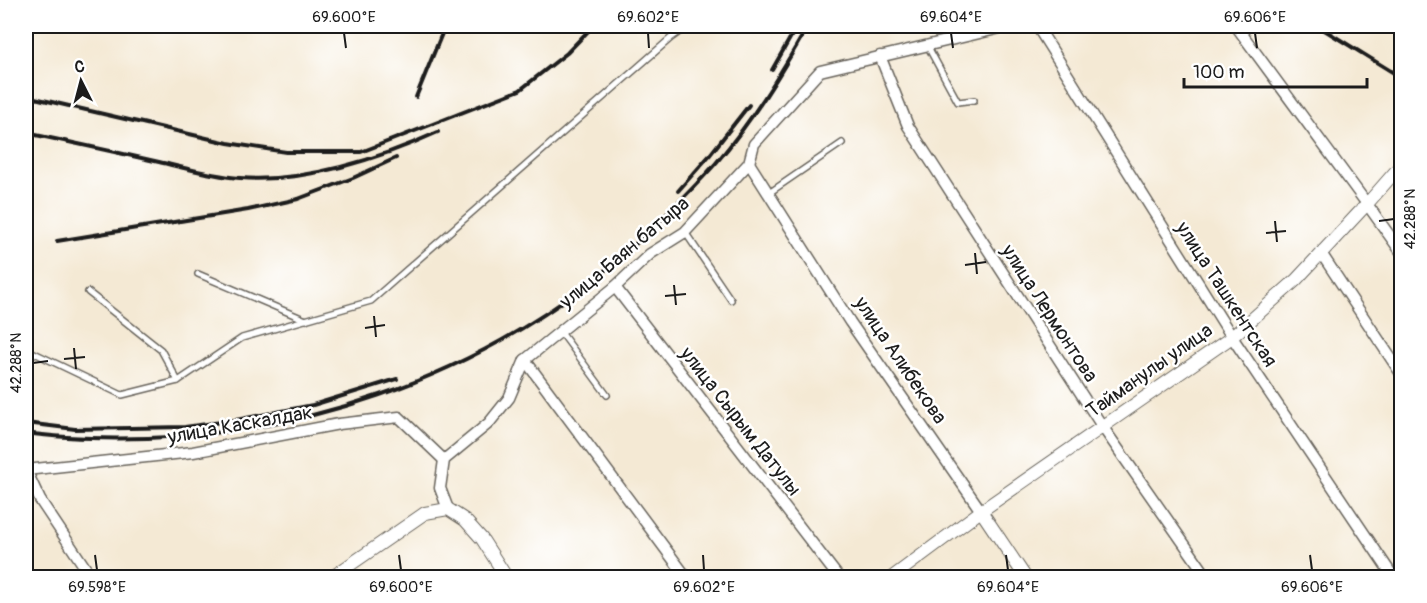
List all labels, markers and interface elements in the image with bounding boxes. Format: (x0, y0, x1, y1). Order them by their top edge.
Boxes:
text: 69.600°E (312, 8, 376, 27)
text: 69.602°E (617, 8, 679, 27)
text: 69.604°E (920, 8, 982, 27)
text: 69.606°E (1224, 8, 1286, 27)
north arrow (51, 51, 111, 111)
scale bar (1184, 51, 1367, 89)
text: С (74, 57, 86, 78)
text: 100 m (1193, 61, 1245, 84)
text: 42.288°N (1401, 189, 1420, 249)
street label: улица Баян батыра (554, 191, 694, 315)
street label: улица Ташкентская (1170, 216, 1283, 372)
street label: улица Лермонтова (995, 239, 1103, 387)
street label: улица Алибекова (848, 291, 952, 429)
street label: Тайманулы улица (1081, 318, 1217, 423)
text: 42.288°N (7, 333, 26, 393)
street label: улица Сырым Датулы (674, 341, 807, 501)
street label: улица Каскалдак (165, 399, 315, 450)
text: 69.598°E (68, 578, 126, 597)
text: 69.600°E (369, 578, 433, 597)
text: 69.602°E (673, 578, 735, 597)
text: 69.604°E (977, 578, 1039, 597)
text: 69.606°E (1281, 578, 1343, 597)

